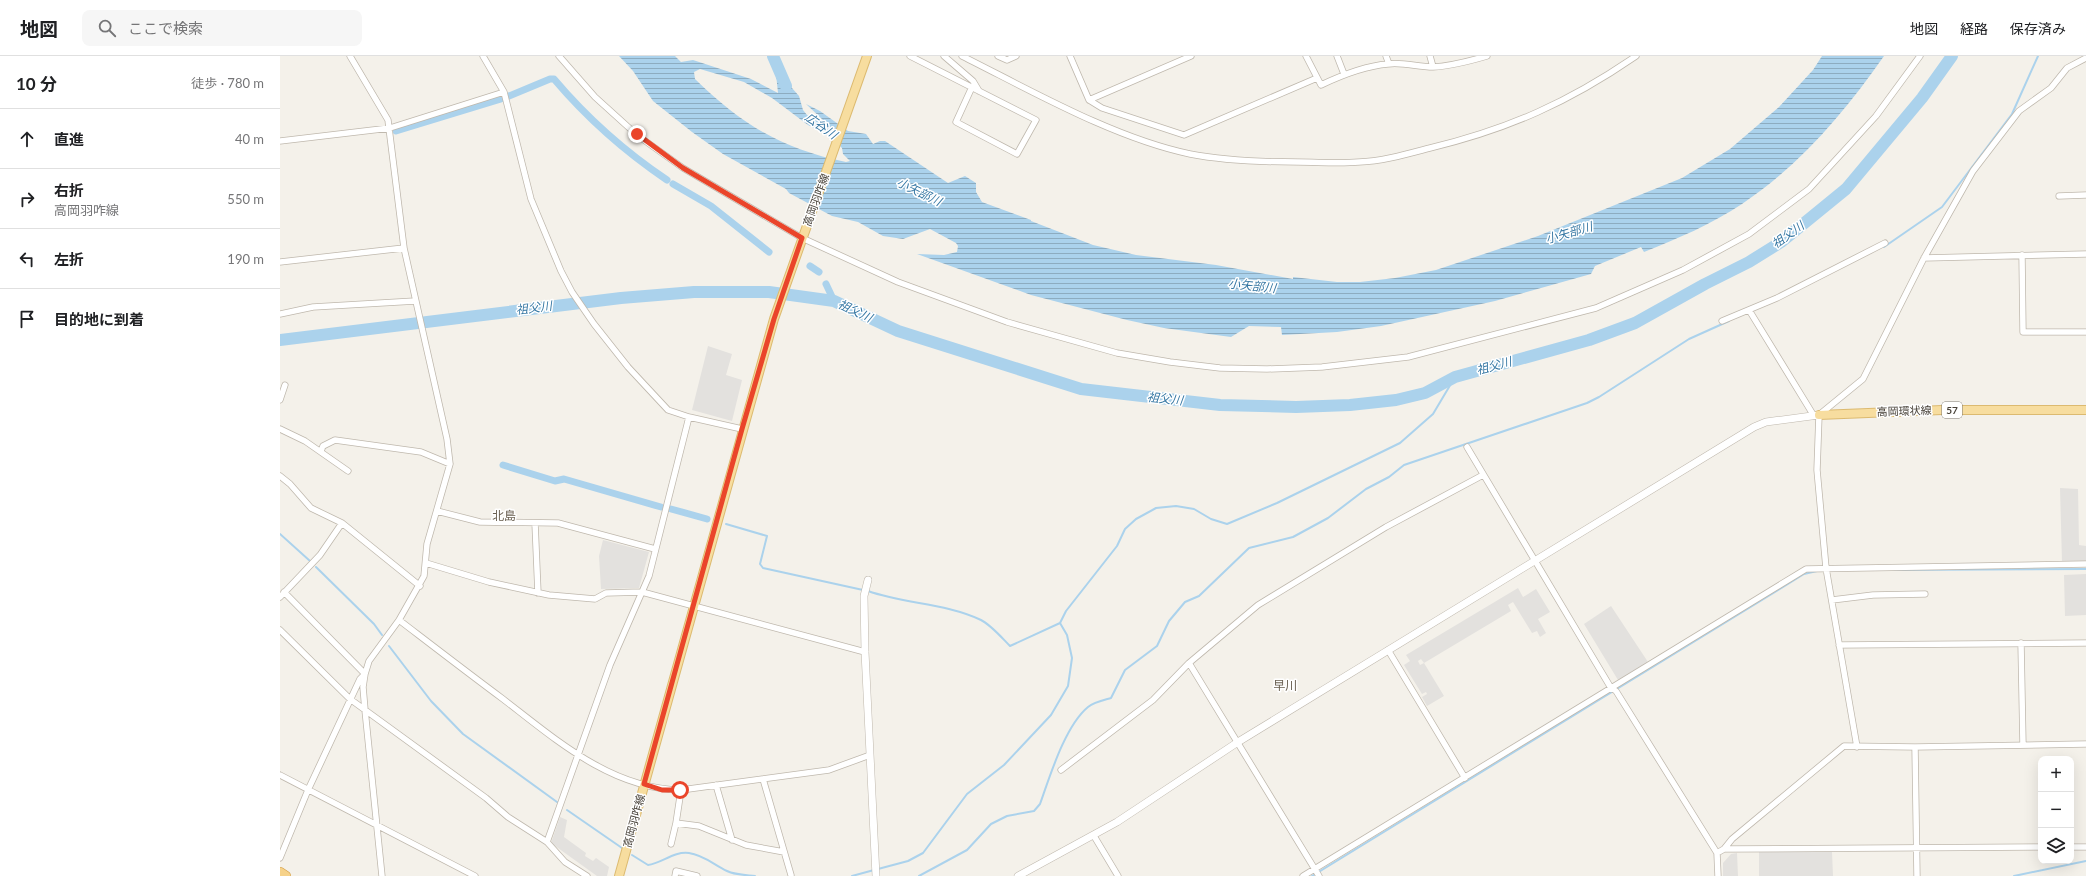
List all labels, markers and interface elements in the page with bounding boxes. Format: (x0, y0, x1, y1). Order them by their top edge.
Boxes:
search box (82, 10, 362, 46)
text: 地図 (20, 17, 58, 40)
icon: search (96, 17, 118, 39)
text: ここで検索 (128, 19, 203, 37)
text: 地図 (1910, 20, 1938, 37)
text: 経路 (1960, 20, 1988, 37)
text: 保存済み (2010, 20, 2066, 37)
text: 10 分 (16, 73, 57, 94)
text: 徒歩 · 780 m (191, 75, 264, 91)
water label: 広谷川 (802, 109, 842, 143)
route end (628, 125, 646, 143)
icon: ahead (16, 128, 38, 150)
text: 直進 (54, 130, 84, 148)
text: 40 m (235, 131, 264, 147)
street label: 高岡羽咋線 (800, 172, 831, 228)
water label: 小矢部川 (894, 174, 946, 210)
text: 右折 (54, 181, 84, 199)
icon: right (16, 188, 38, 210)
text: 550 m (227, 191, 264, 207)
text: 高岡羽咋線 (54, 202, 119, 218)
water label: 祖父川 (1769, 217, 1808, 251)
water label: 小矢部川 (1544, 218, 1596, 246)
icon: left (16, 248, 38, 270)
text: 左折 (54, 250, 84, 268)
text: 190 m (227, 251, 264, 267)
water label: 小矢部川 (1227, 276, 1279, 296)
water label: 祖父川 (836, 296, 877, 326)
water label: 祖父川 (515, 298, 555, 317)
icon: arrive (16, 308, 38, 330)
text: 目的地に到着 (54, 310, 144, 328)
water label: 祖父川 (1475, 353, 1515, 377)
water label: 祖父川 (1146, 389, 1186, 408)
road number: 57 (1942, 402, 1962, 418)
street label: 高岡環状線 (1876, 403, 1932, 418)
district label: 北島 (492, 508, 516, 523)
district label: 早川 (1273, 678, 1297, 693)
map controls (2038, 756, 2074, 864)
button: + (2038, 756, 2074, 792)
route start (671, 781, 689, 799)
button: − (2038, 792, 2074, 828)
street label: 高岡羽咋線 (620, 793, 647, 849)
button: layers (2038, 828, 2074, 864)

